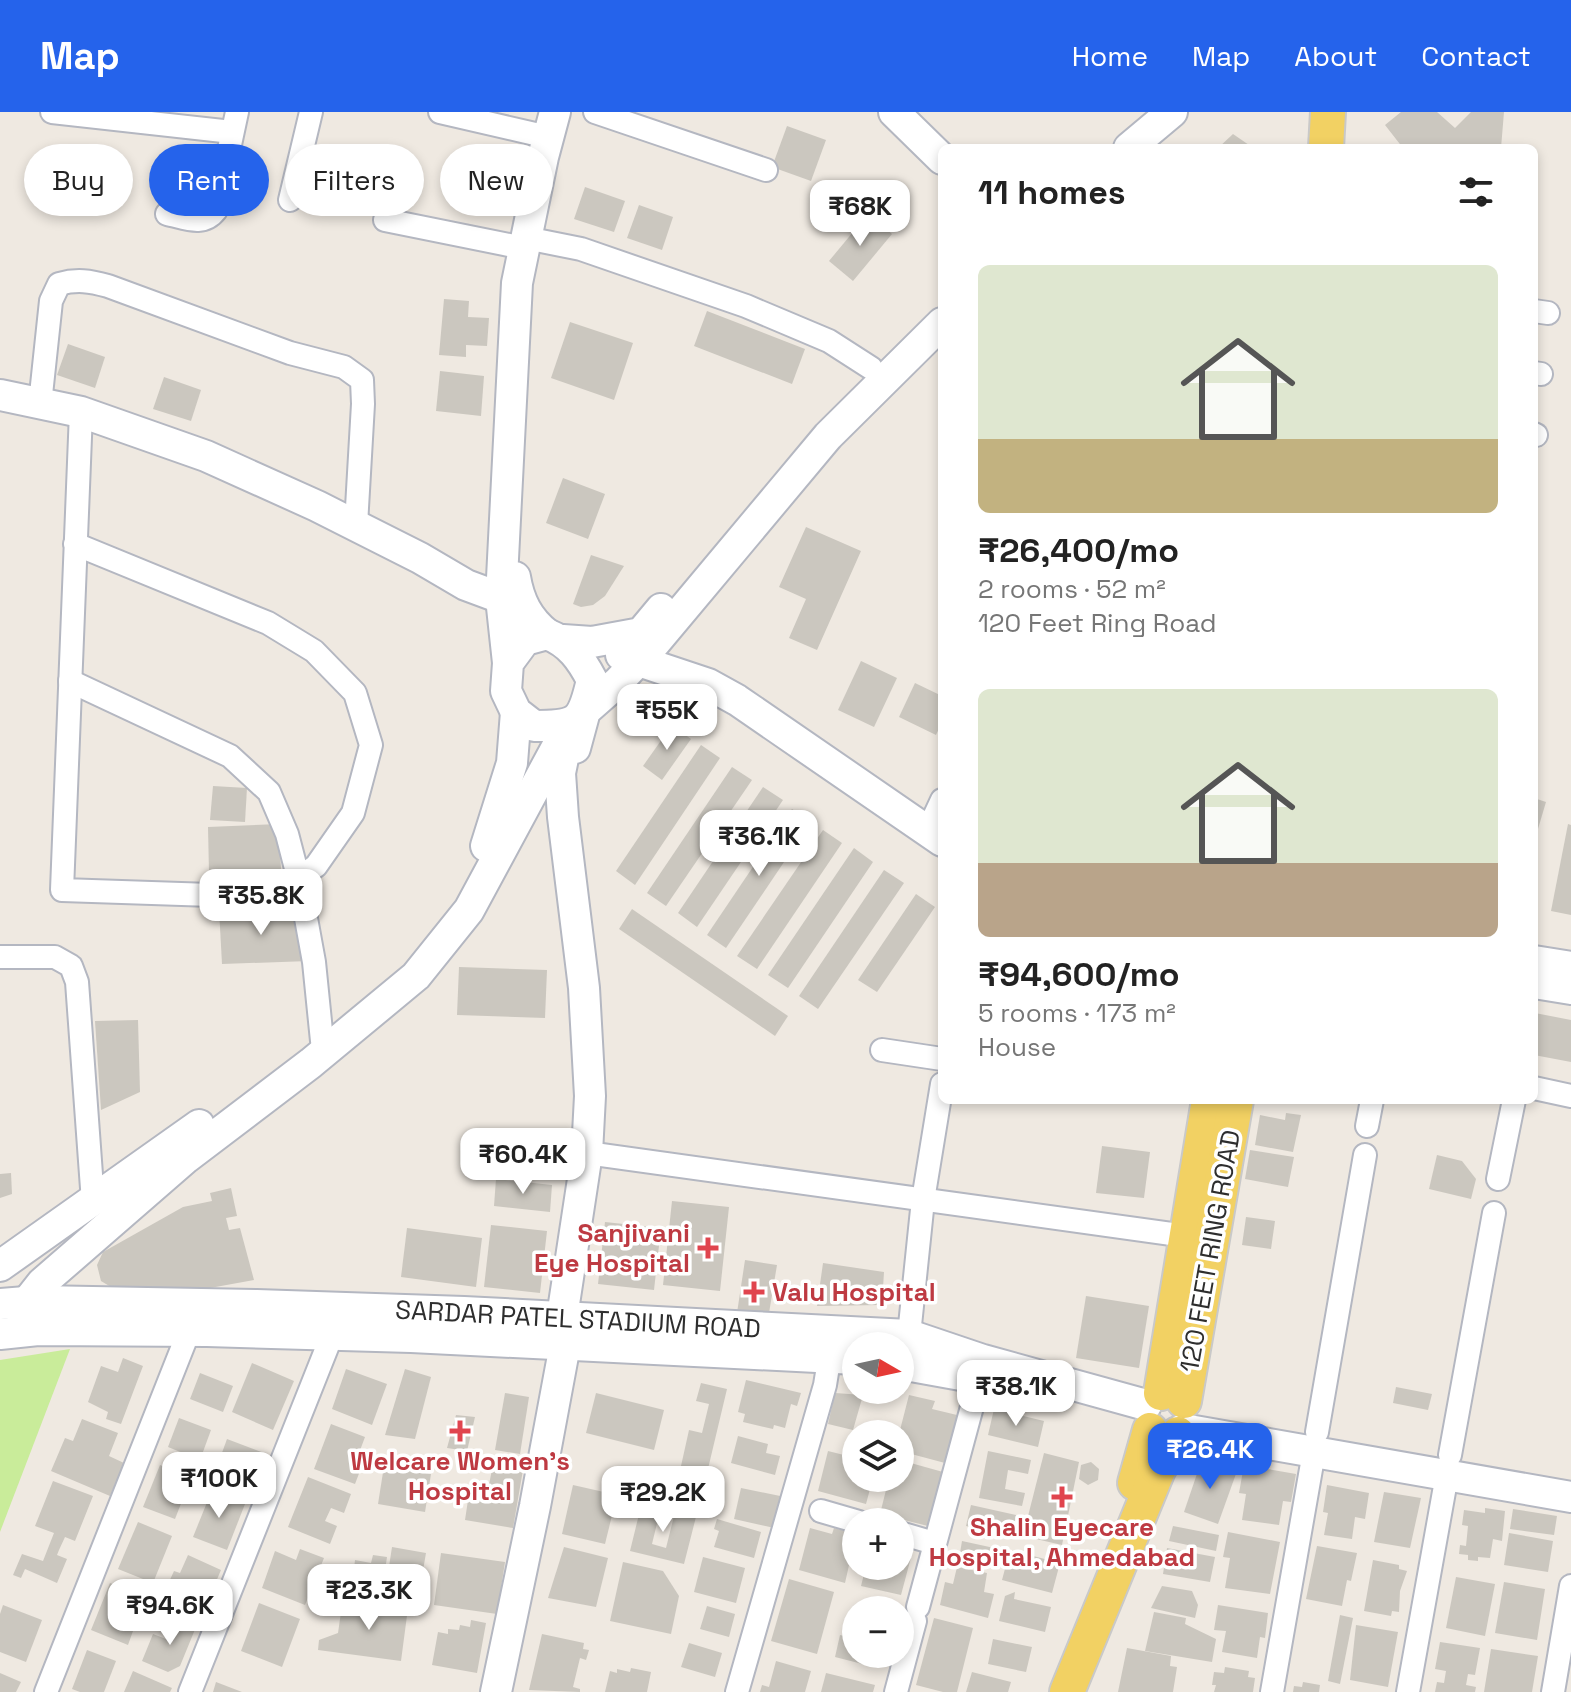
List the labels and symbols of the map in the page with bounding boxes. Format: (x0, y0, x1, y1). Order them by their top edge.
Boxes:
pin: ₹68K (813, 180, 907, 248)
pin: ₹55K (620, 684, 714, 752)
pin: ₹36.1K (694, 810, 824, 878)
pin: ₹35.8K (196, 869, 326, 937)
street label: 120 FEET RING ROAD (1172, 1127, 1248, 1375)
pin: ₹60.4K (458, 1128, 588, 1196)
place label: Sanjivani Eye Hospital (534, 1216, 690, 1280)
marker: Sanjivani Eye Hospital (697, 1237, 719, 1259)
place label: Valu Hospital (772, 1275, 936, 1309)
marker: Valu Hospital (743, 1281, 765, 1303)
street label: SARDAR PATEL STADIUM ROAD (394, 1292, 762, 1346)
north arrow (842, 1332, 914, 1404)
pin: ₹38.1K (951, 1360, 1081, 1428)
marker: Welcare Women's Hospital (449, 1420, 471, 1442)
pin: ₹26.4K (1145, 1423, 1275, 1491)
place label: Welcare Women's Hospital (350, 1444, 570, 1508)
pin: ₹100K (163, 1452, 275, 1520)
pin: ₹29.2K (598, 1466, 728, 1534)
marker: Shalin Eyecare Hospital, Ahmedabad (1051, 1486, 1073, 1508)
place label: Shalin Eyecare Hospital, Ahmedabad (929, 1510, 1195, 1574)
pin: ₹23.3K (304, 1564, 434, 1632)
pin: ₹94.6K (105, 1579, 235, 1647)

